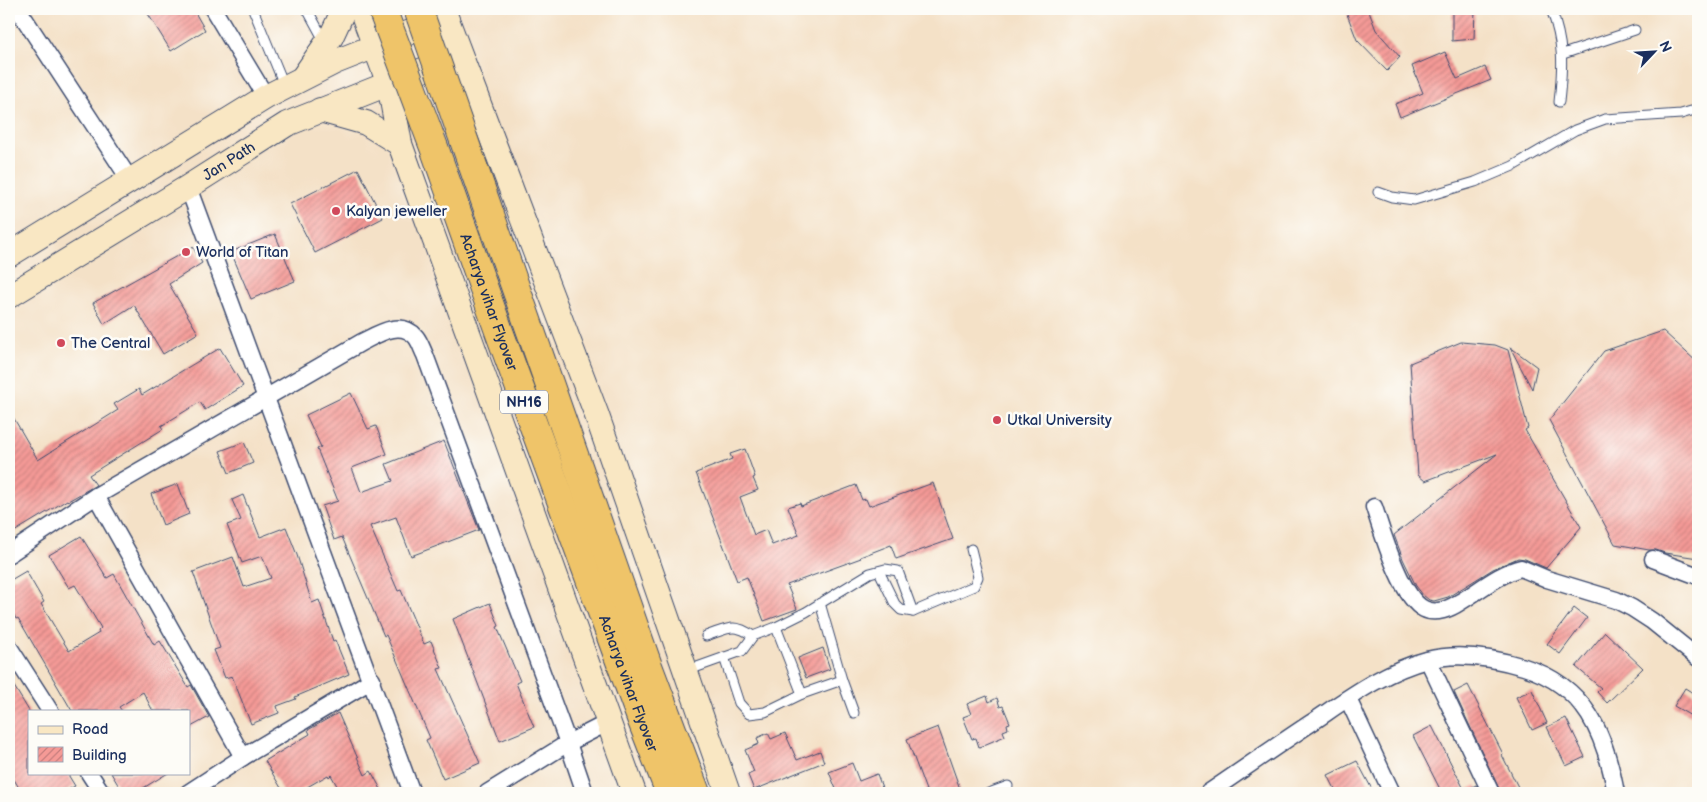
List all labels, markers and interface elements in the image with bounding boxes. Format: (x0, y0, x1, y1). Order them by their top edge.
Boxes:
north arrow (1630, 28, 1680, 78)
text: N (1655, 38, 1675, 55)
street label: Jan Path (199, 138, 259, 185)
place label: Kalyan jeweller (346, 202, 448, 221)
marker: Kalyan jeweller (330, 205, 342, 217)
street label: Acharya vihar Flyover (455, 231, 522, 374)
place label: World of Titan (196, 243, 288, 262)
marker: World of Titan (180, 246, 192, 258)
place label: The Central (71, 334, 150, 353)
marker: The Central (55, 337, 67, 349)
road number: NH16 (500, 391, 548, 414)
place label: Utkal University (1007, 411, 1112, 430)
marker: Utkal University (991, 414, 1003, 426)
street label: Acharya vihar Flyover (594, 613, 662, 755)
legend (28, 710, 190, 774)
text: Road (72, 720, 108, 739)
text: Building (72, 746, 127, 765)

